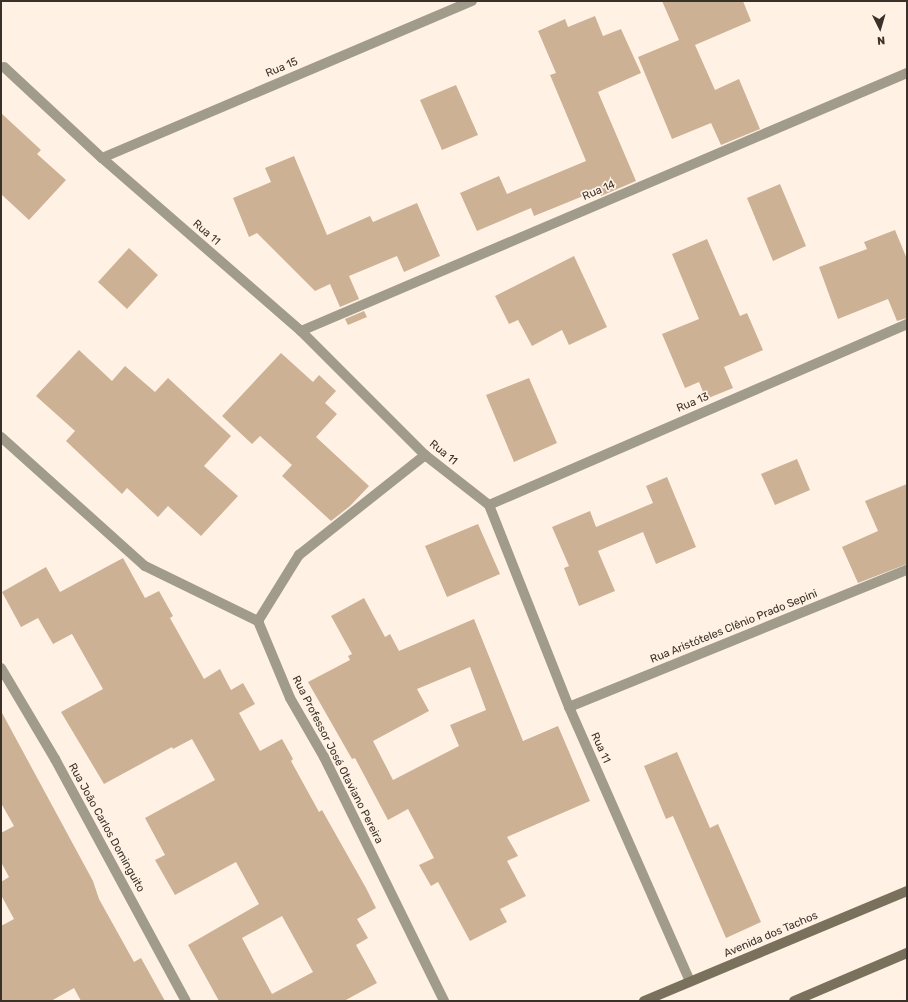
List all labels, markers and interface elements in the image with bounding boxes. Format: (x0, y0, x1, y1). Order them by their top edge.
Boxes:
north arrow (860, 8, 900, 48)
text: N (877, 34, 886, 47)
street label: Rua 15 (264, 55, 300, 81)
street label: Rua 14 (581, 178, 617, 204)
street label: Rua 11 (190, 218, 222, 248)
street label: Rua 13 (675, 390, 711, 416)
street label: Rua 11 (426, 438, 460, 468)
street label: Rua Aristóteles Clênio Prado Sepini (648, 587, 820, 667)
street label: Rua Professor José Otaviano Pereira (289, 674, 385, 846)
street label: Rua 11 (587, 731, 613, 765)
street label: Rua João Carlos Dominguito (65, 761, 147, 895)
street label: Avenida dos Tachos (722, 909, 820, 961)

